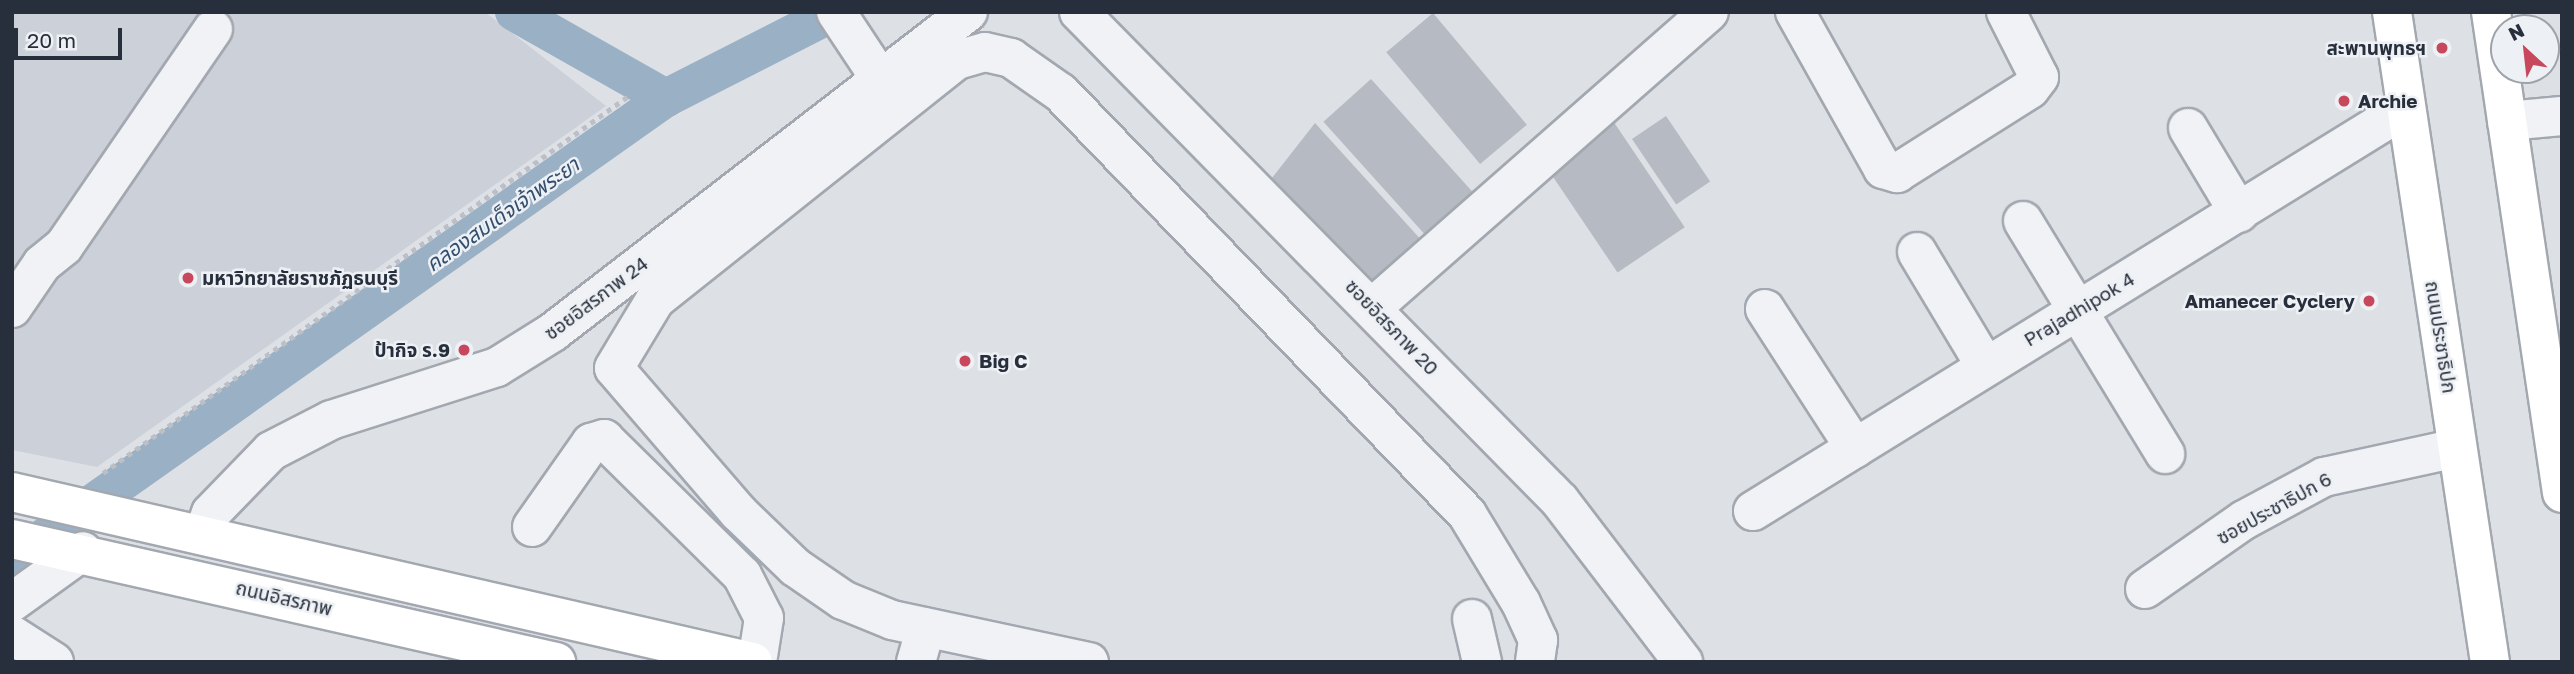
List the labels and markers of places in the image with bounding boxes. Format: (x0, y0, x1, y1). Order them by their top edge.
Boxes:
place label: สะพานพุทธฯ (2326, 37, 2426, 59)
marker: สะพานพุทธฯ (2432, 38, 2452, 58)
place label: Archie (2358, 90, 2417, 112)
marker: Archie (2336, 93, 2352, 109)
place label: มหาวิทยาลัยราชภัฏธนบุรี (202, 267, 398, 289)
marker: มหาวิทยาลัยราชภัฏธนบุรี (180, 270, 196, 286)
place label: Amanecer Cyclery (2185, 290, 2355, 312)
marker: Amanecer Cyclery (2361, 293, 2377, 309)
place label: ป้ากิจ ร.9 (374, 339, 450, 361)
marker: ป้ากิจ ร.9 (456, 342, 472, 358)
place label: Big C (979, 350, 1028, 372)
marker: Big C (957, 353, 973, 369)

